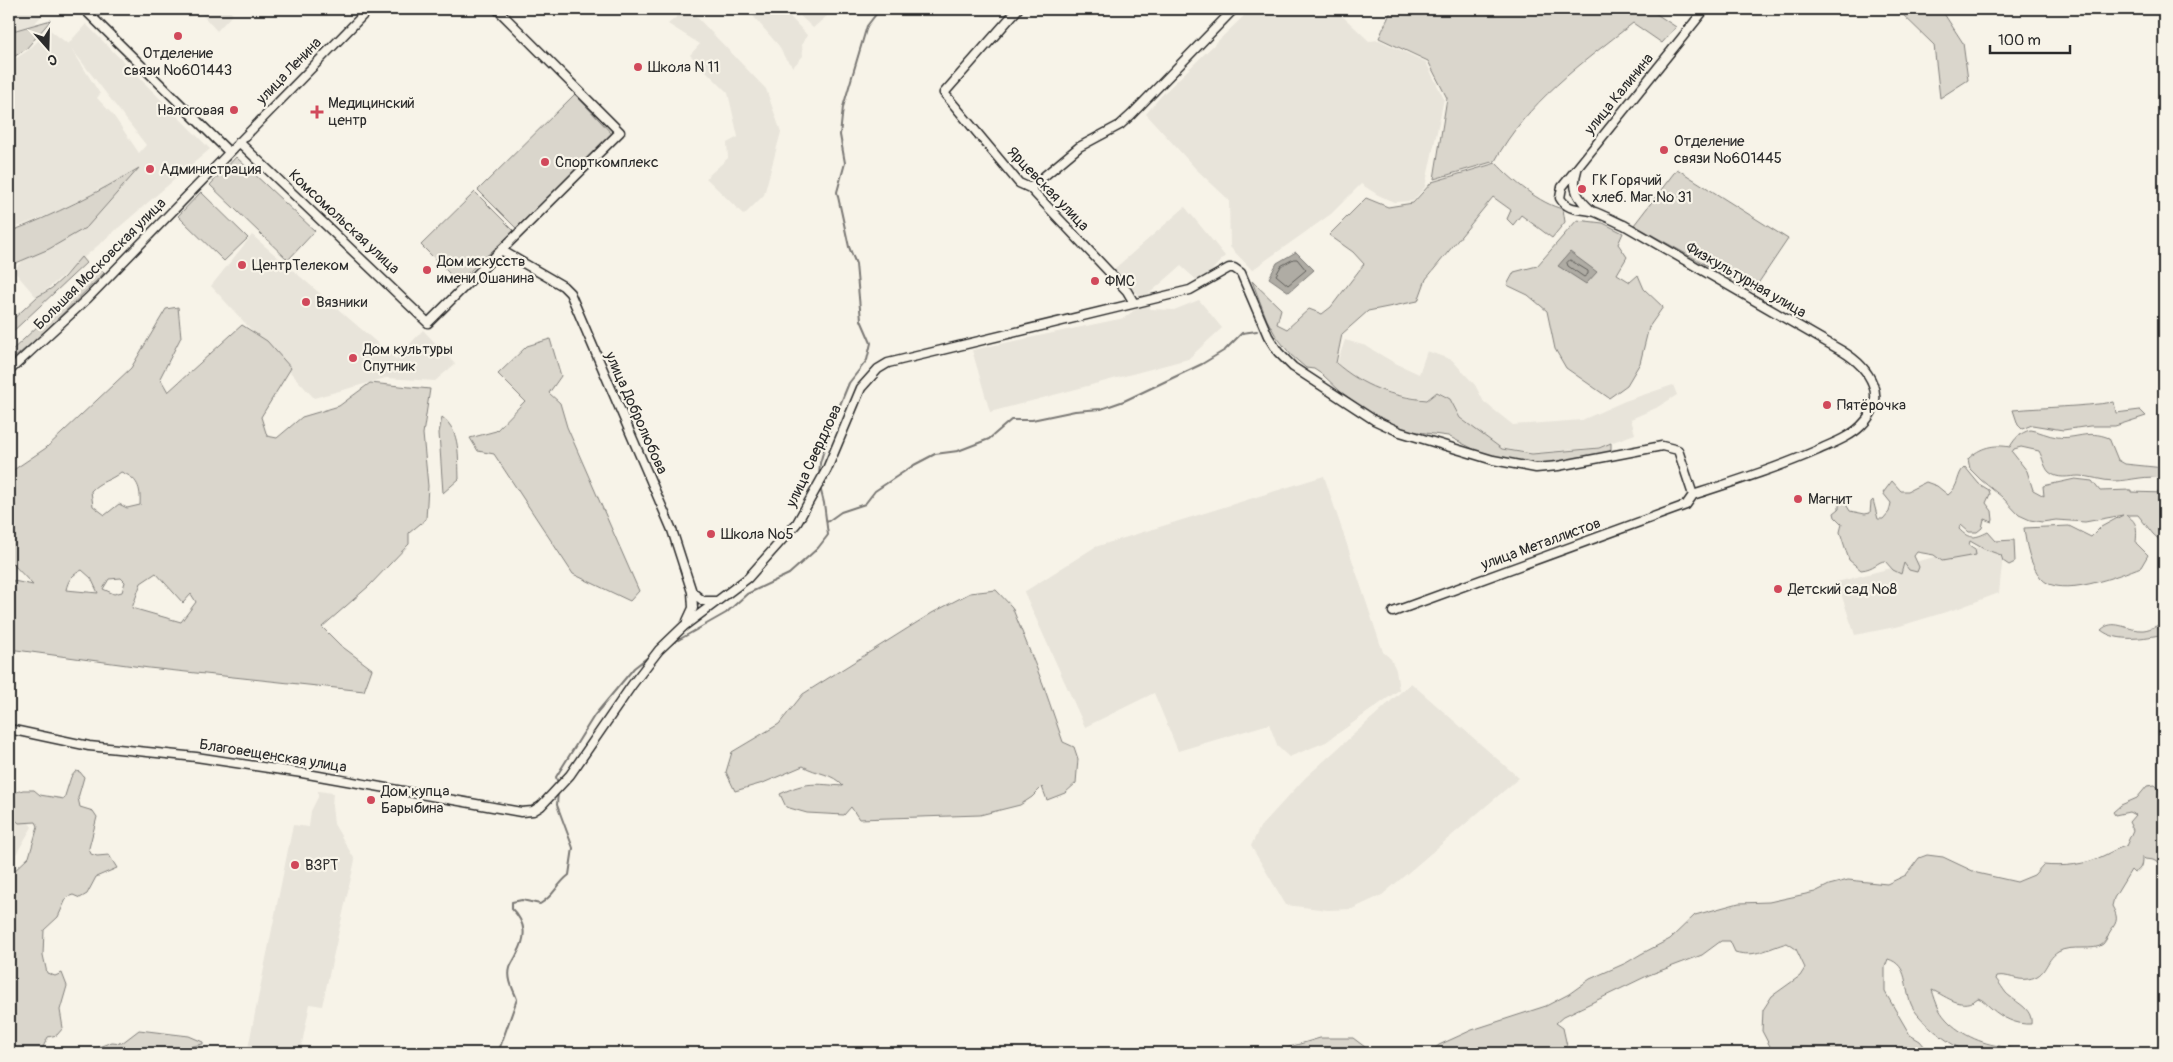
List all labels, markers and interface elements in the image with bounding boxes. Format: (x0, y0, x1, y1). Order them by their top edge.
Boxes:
north arrow (22, 22, 72, 72)
scale bar (1990, 22, 2070, 54)
marker: Отделение связи №601443 (172, 30, 184, 42)
text: 100 m (1998, 31, 2041, 50)
street label: улица Ленина (252, 34, 326, 109)
place label: Отделение связи №601443 (124, 44, 232, 80)
street label: улица Калинина (1580, 49, 1658, 139)
text: С (45, 50, 59, 69)
place label: Школа N 11 (648, 58, 719, 77)
marker: Школа N 11 (632, 61, 644, 73)
place label: Медицинский центр (328, 94, 415, 130)
place label: Налоговая (157, 101, 224, 120)
marker: Налоговая (228, 104, 240, 116)
marker: Медицинский центр (310, 105, 324, 119)
place label: Отделение связи №601445 (1674, 132, 1782, 168)
street label: Ярцевская улица (1003, 143, 1093, 235)
marker: Отделение связи №601445 (1658, 144, 1670, 156)
place label: Спорткомплекс (555, 153, 659, 172)
marker: Спорткомплекс (539, 156, 551, 168)
place label: Администрация (160, 160, 261, 179)
marker: Администрация (144, 163, 156, 175)
street label: Комсомольская улица (285, 166, 404, 278)
place label: ГК Горячий хлеб. Маг.№ 31 (1592, 171, 1692, 207)
marker: ГК Горячий хлеб. Маг.№ 31 (1576, 183, 1588, 195)
street label: Большая Московская улица (30, 194, 170, 334)
street label: Физкультурная улица (1682, 238, 1810, 322)
place label: Дом искусств имени Ошанина (436, 252, 534, 288)
place label: ЦентрТелеком (252, 256, 349, 275)
marker: ЦентрТелеком (236, 259, 248, 271)
marker: Дом искусств имени Ошанина (421, 264, 433, 276)
place label: ФМС (1105, 272, 1135, 291)
marker: ФМС (1089, 275, 1101, 287)
place label: Вязники (316, 293, 368, 312)
marker: Вязники (300, 296, 312, 308)
place label: Дом культуры Спутник (362, 340, 453, 376)
street label: улица Добролюбова (600, 348, 672, 477)
marker: Дом культуры Спутник (347, 352, 359, 364)
place label: Пятёрочка (1837, 396, 1906, 415)
marker: Пятёрочка (1821, 399, 1833, 411)
street label: улица Свердлова (782, 402, 846, 511)
place label: Магнит (1808, 490, 1853, 509)
marker: Магнит (1792, 493, 1804, 505)
street label: улица Металлистов (1478, 514, 1603, 575)
place label: Школа №5 (721, 525, 794, 544)
marker: Школа №5 (705, 528, 717, 540)
place label: Детский сад №8 (1787, 580, 1897, 599)
marker: Детский сад №8 (1772, 583, 1784, 595)
street label: Благовещенская улица (198, 735, 348, 777)
place label: Дом купца Барыбина (380, 782, 449, 818)
marker: Дом купца Барыбина (365, 794, 377, 806)
place label: ВЗРТ (305, 856, 338, 875)
marker: ВЗРТ (289, 859, 301, 871)

